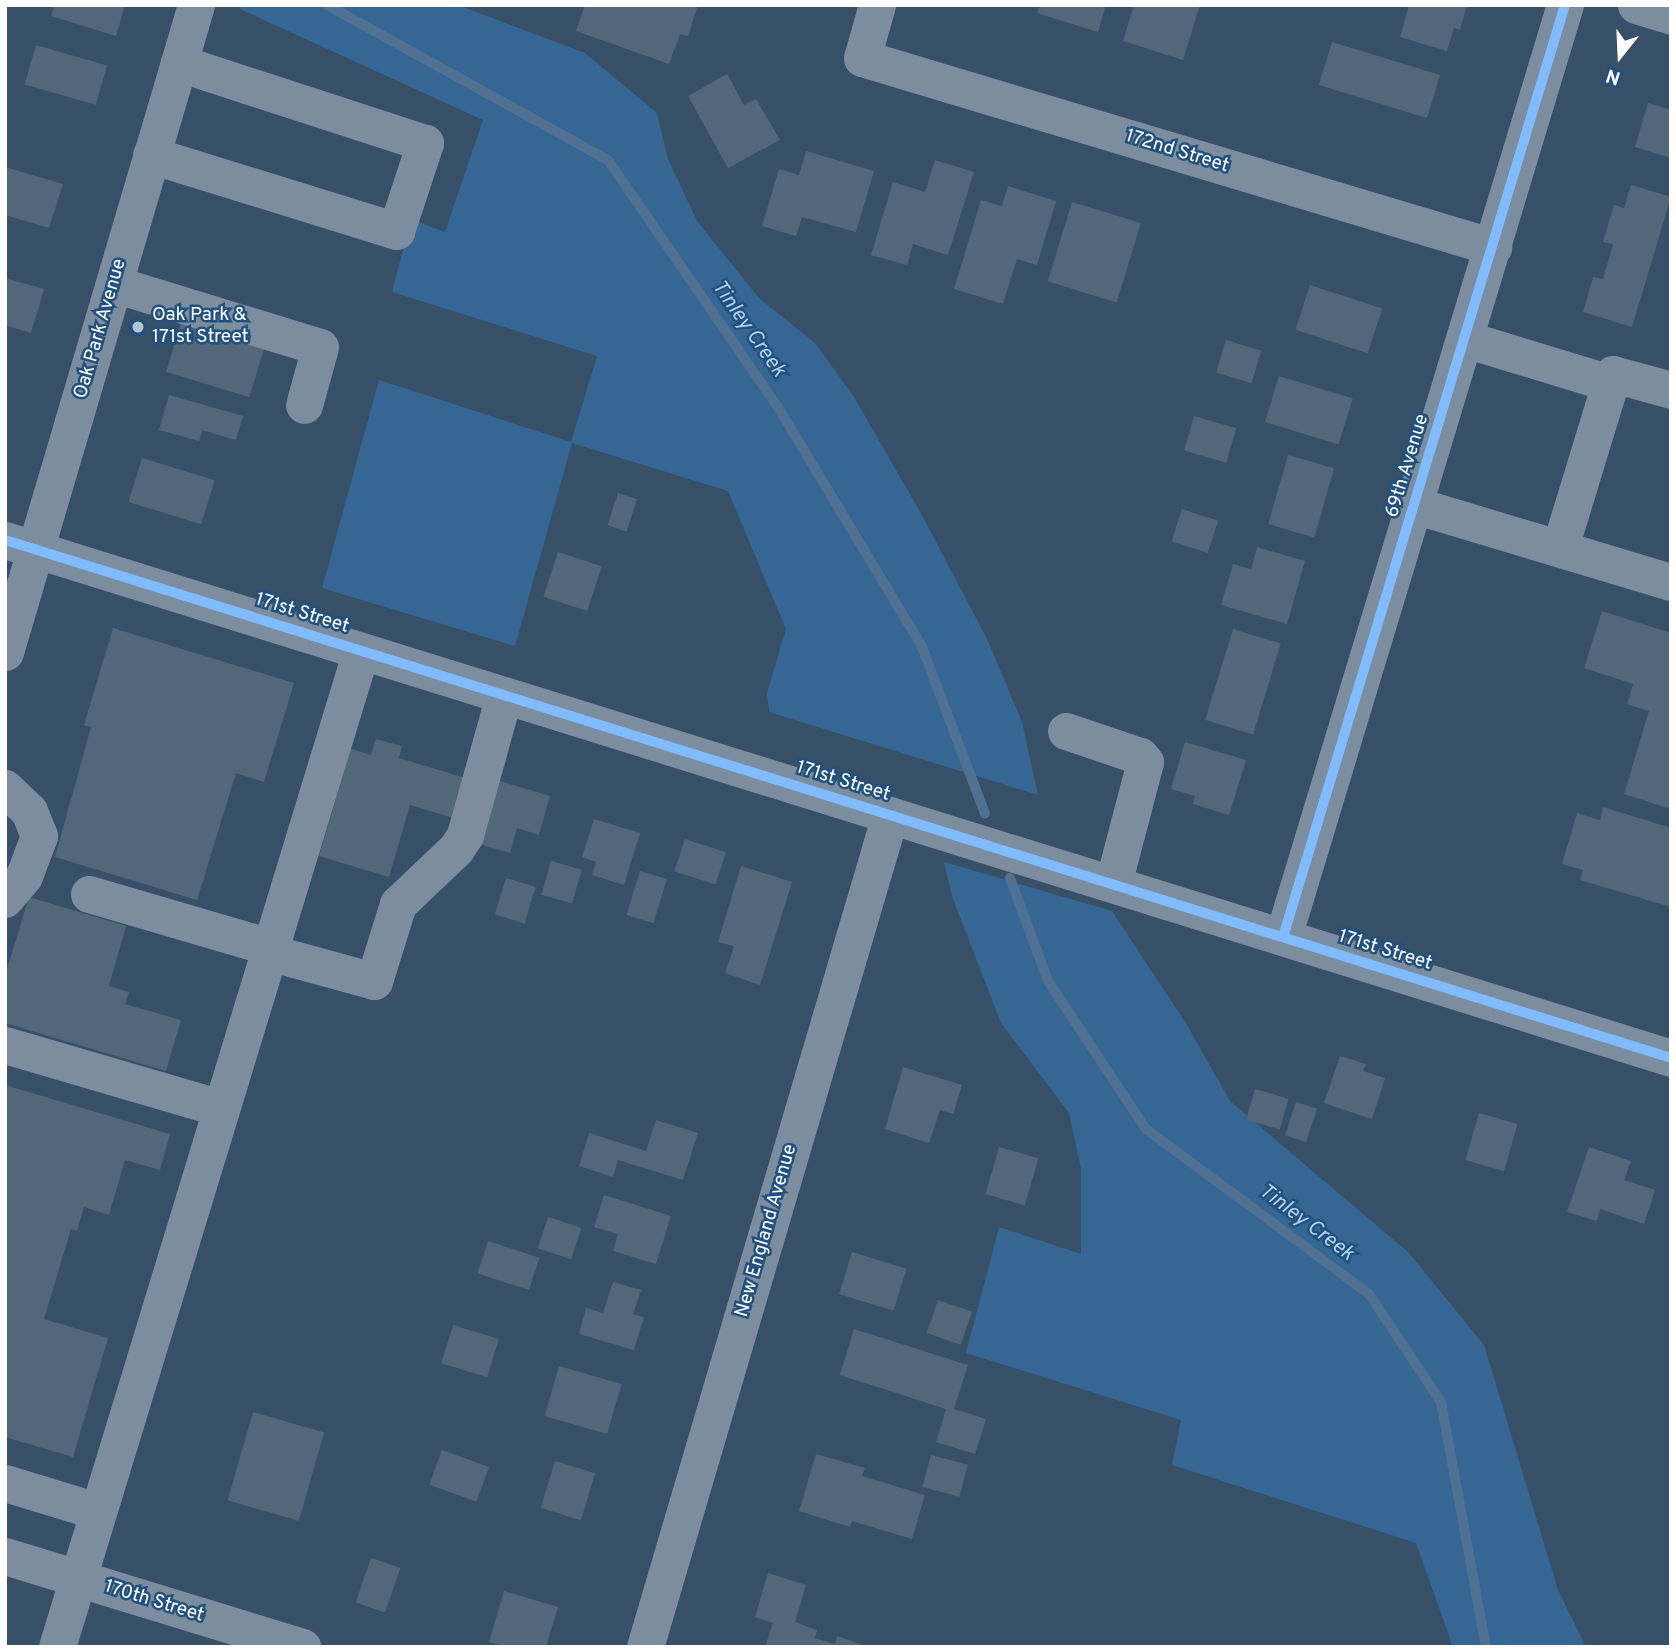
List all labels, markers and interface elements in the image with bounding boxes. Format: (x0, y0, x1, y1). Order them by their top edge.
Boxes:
north arrow (1585, 21, 1655, 91)
text: N (1603, 62, 1624, 89)
street label: 172nd Street (1123, 125, 1231, 179)
street label: Oak Park Avenue (70, 256, 132, 402)
water label: Tinley Creek (705, 276, 791, 382)
place label: Oak Park & 171st Street (152, 305, 249, 349)
marker: Oak Park & 171st Street (130, 319, 146, 335)
street label: 69th Avenue (1381, 411, 1435, 521)
street label: 171st Street (252, 589, 352, 639)
street label: 171st Street (793, 757, 893, 807)
street label: 171st Street (1335, 926, 1435, 976)
street label: New England Avenue (731, 1142, 803, 1320)
water label: Tinley Creek (1253, 1179, 1359, 1267)
street label: 170th Street (101, 1576, 207, 1628)

